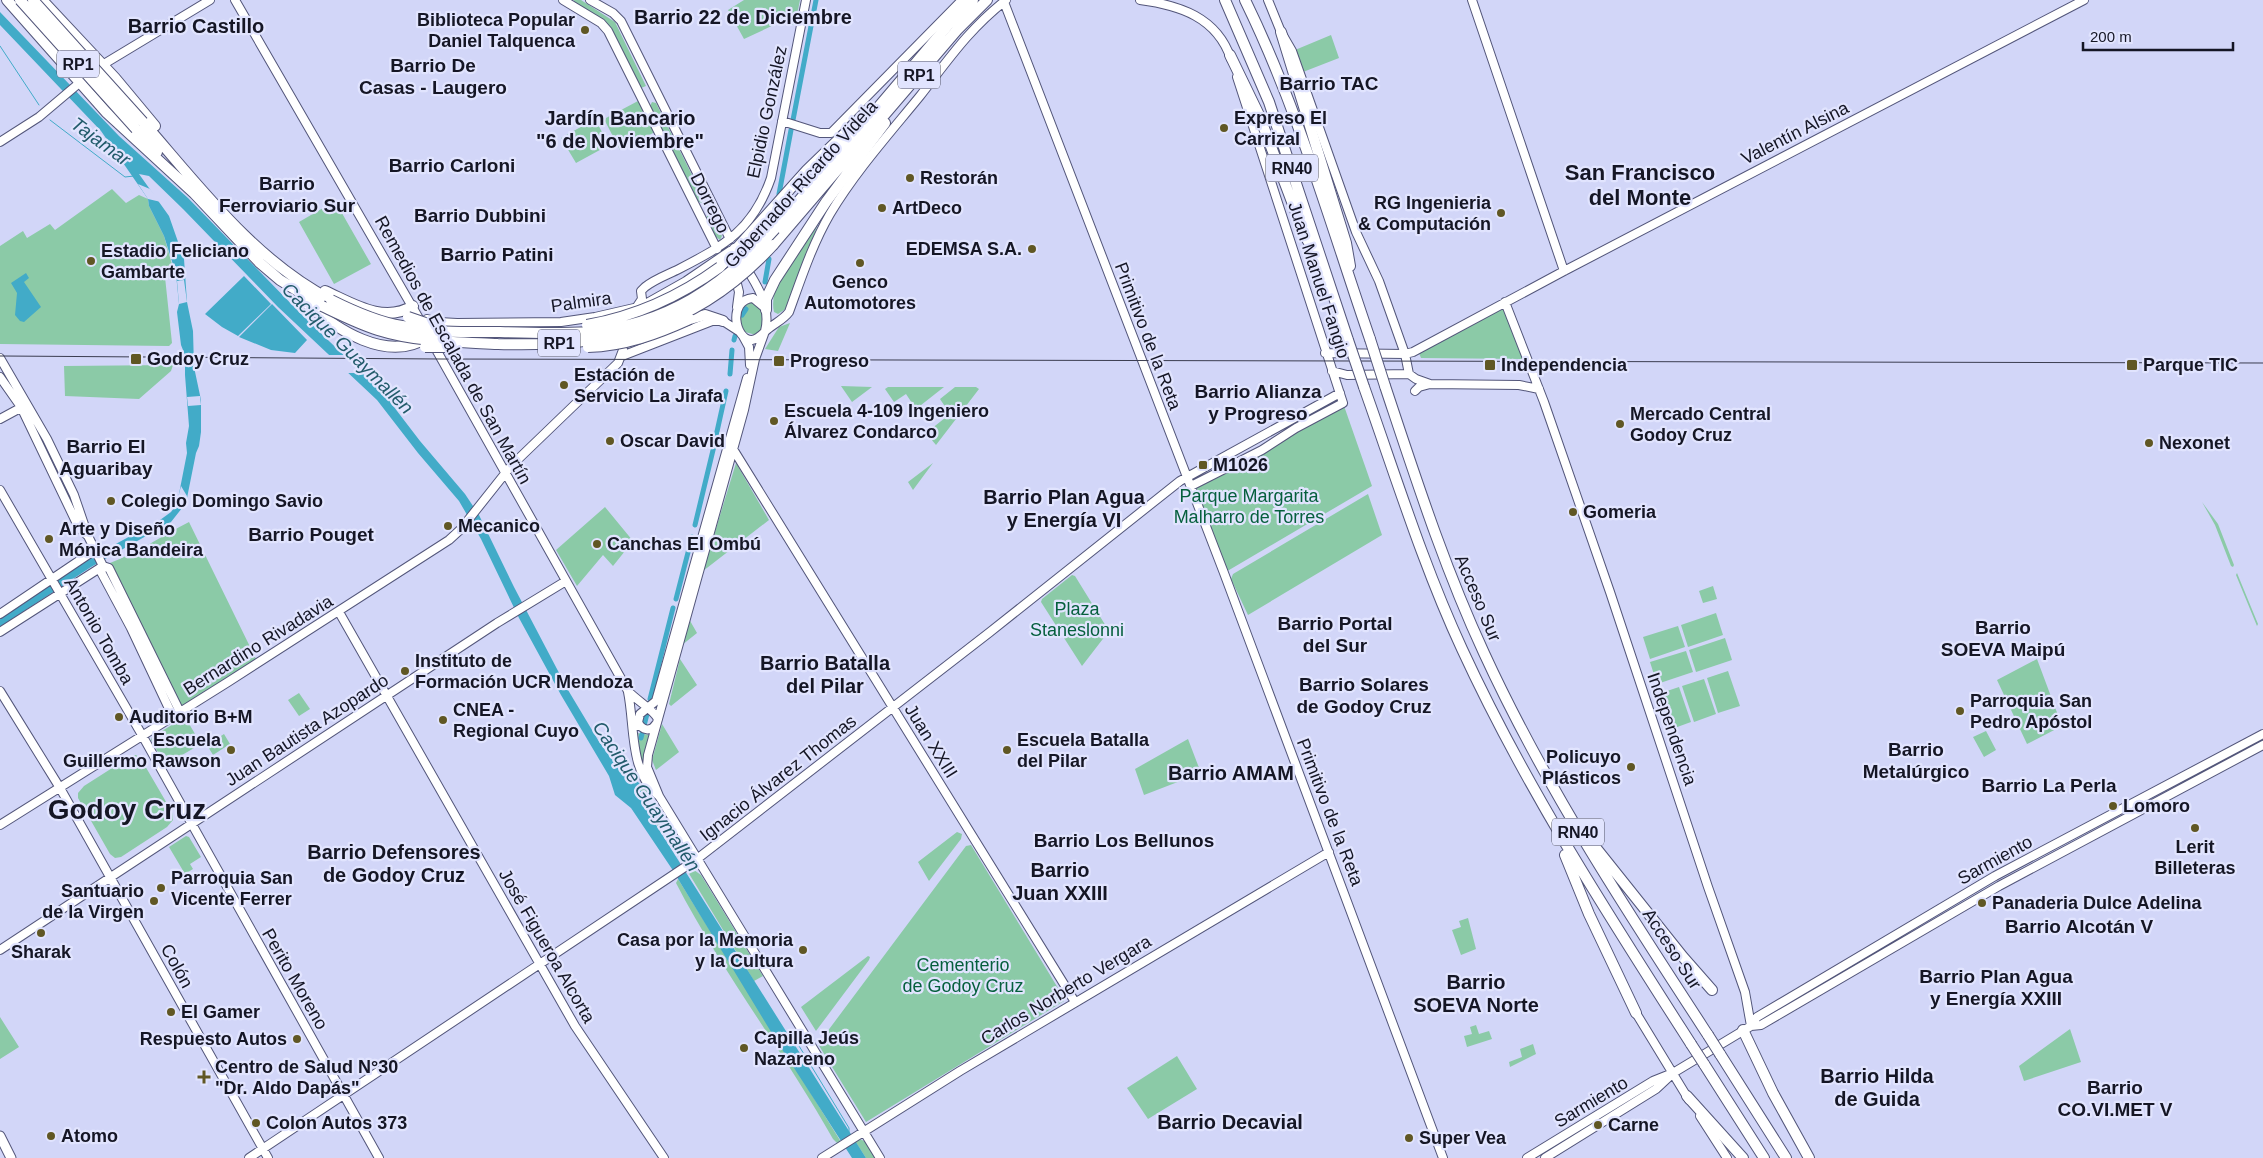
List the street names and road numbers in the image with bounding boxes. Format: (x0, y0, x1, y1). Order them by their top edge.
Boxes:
street label: Elpidio González (743, 44, 791, 180)
road number: RP1 (57, 51, 99, 78)
road number: RP1 (898, 62, 940, 88)
street label: Gobernador Ricardo Videla (721, 96, 882, 272)
street label: Valentín Alsina (1738, 97, 1853, 169)
road number: RN40 (1266, 154, 1318, 182)
street label: Dorrego (686, 169, 734, 237)
street label: Juan Manuel Fangio (1284, 199, 1354, 361)
street label: Remedios de Escalada de San Martín (371, 213, 535, 487)
street label: Primitivo de la Reta (1111, 260, 1186, 413)
street label: Palmira (549, 288, 614, 316)
road number: RP1 (538, 329, 580, 356)
street label: Acceso Sur (1451, 552, 1505, 644)
street label: Antonio Tomba (60, 574, 138, 689)
street label: Bernardino Rivadavia (180, 590, 337, 699)
street label: Juan Bautista Azopardo (222, 670, 392, 790)
street label: Independencia (1643, 670, 1701, 789)
street label: Juan XXIII (901, 700, 961, 782)
street label: Ignacio Álvarez Thomas (696, 711, 860, 845)
street label: Primitivo de la Reta (1293, 736, 1368, 889)
road number: RN40 (1552, 819, 1604, 846)
street label: Sarmiento (1954, 831, 2036, 889)
street label: José Figueroa Alcorta (495, 866, 600, 1027)
street label: Acceso Sur (1639, 905, 1705, 993)
street label: Perito Moreno (258, 925, 332, 1033)
street label: Carlos Norberto Vergara (977, 931, 1156, 1049)
street label: Colón (157, 941, 197, 991)
street label: Sarmiento (1551, 1072, 1631, 1132)

